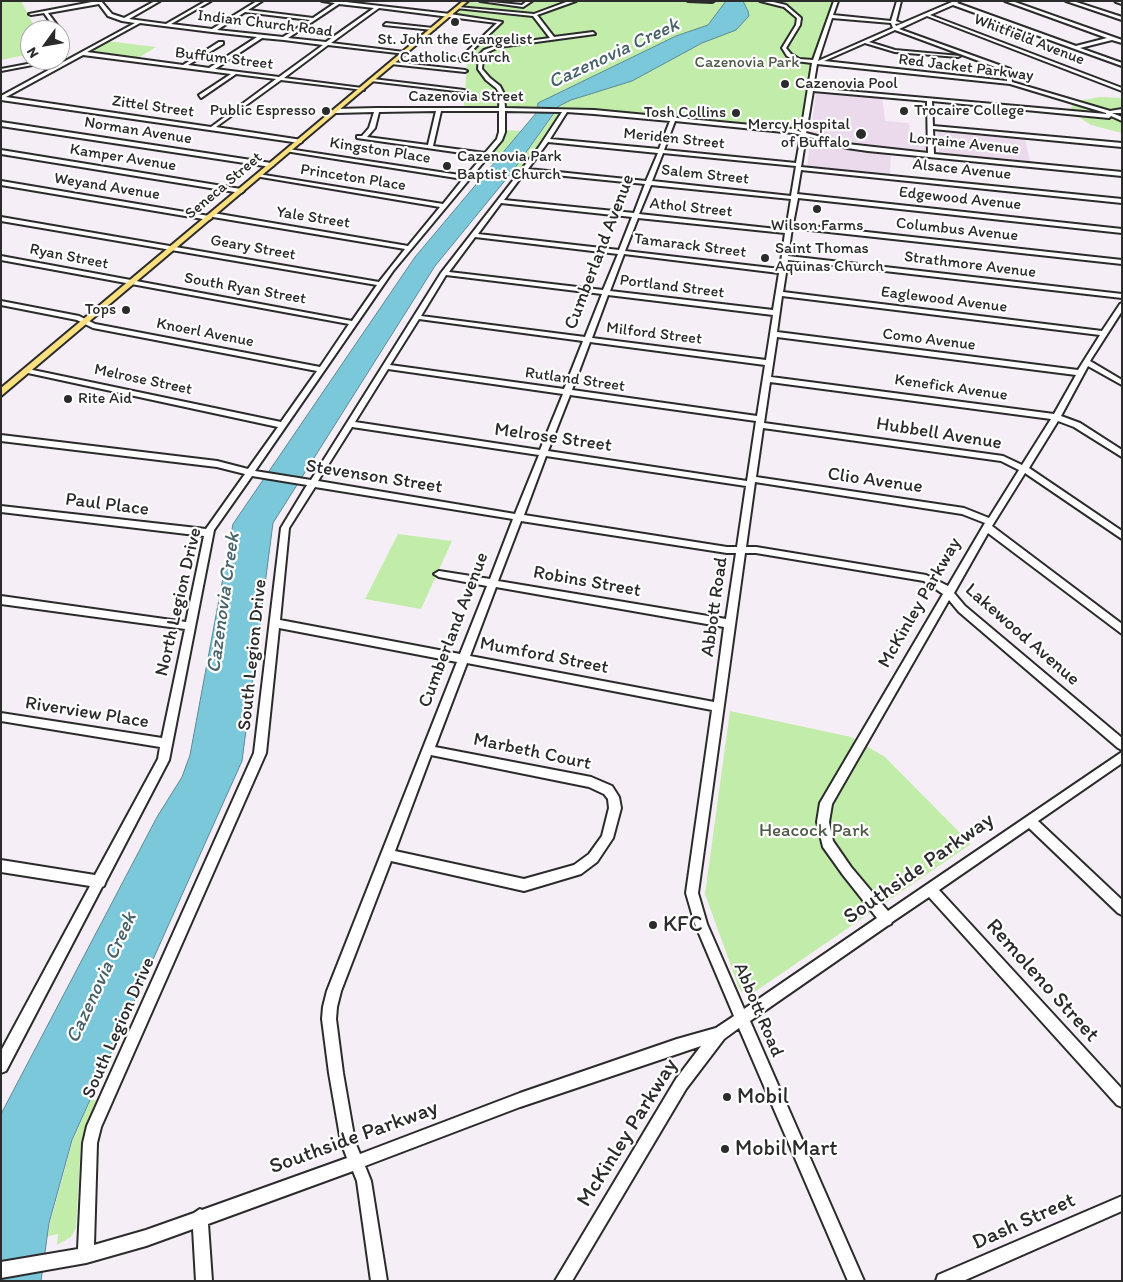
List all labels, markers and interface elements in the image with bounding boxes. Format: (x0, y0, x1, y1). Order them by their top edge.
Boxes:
street label: Indian Church Road (196, 6, 334, 42)
street label: Whitfield Avenue (971, 10, 1087, 70)
water label: Cazenovia Creek (545, 13, 683, 95)
marker: St. John the Evangelist Catholic Church (449, 16, 461, 28)
north arrow (20, 20, 70, 70)
place label: St. John the Evangelist Catholic Church (378, 30, 532, 68)
street label: Buffum Street (174, 43, 274, 75)
text: N (23, 44, 42, 61)
street label: Red Jacket Parkway (897, 50, 1035, 86)
park label: Cazenovia Park (695, 53, 799, 73)
place label: Cazenovia Pool (795, 74, 898, 94)
marker: Cazenovia Pool (779, 78, 791, 90)
street label: Cazenovia Street (408, 87, 524, 107)
street label: Zittel Street (111, 92, 195, 122)
place label: Public Espresso (210, 101, 316, 121)
place label: Trocaire College (914, 101, 1024, 121)
place label: Tosh Collins (644, 103, 726, 123)
marker: Public Espresso (320, 105, 332, 117)
marker: Trocaire College (898, 105, 910, 117)
marker: Tosh Collins (730, 107, 742, 119)
street label: Norman Avenue (83, 113, 193, 149)
place label: Mercy Hospital of Buffalo (748, 115, 850, 153)
street label: Meriden Street (622, 124, 726, 154)
marker: Mercy Hospital of Buffalo (854, 127, 868, 141)
street label: Lorraine Avenue (908, 129, 1020, 159)
street label: Kingston Place (328, 134, 432, 168)
street label: Kamper Avenue (68, 140, 178, 176)
place label: Cazenovia Park Baptist Church (457, 147, 562, 185)
street label: Seneca Street (182, 148, 266, 224)
street label: Alsace Avenue (912, 155, 1012, 185)
street label: Princeton Place (299, 160, 407, 196)
marker: Cazenovia Park Baptist Church (441, 160, 453, 172)
street label: Salem Street (660, 161, 750, 189)
street label: Weyand Avenue (53, 169, 161, 205)
street label: Cumberland Avenue (560, 171, 640, 333)
street label: Edgewood Avenue (898, 183, 1022, 215)
street label: Athol Street (649, 194, 733, 222)
street label: Yale Street (275, 203, 351, 233)
marker: Wilson Farms (811, 203, 823, 215)
street label: Columbus Avenue (895, 214, 1019, 246)
place label: Wilson Farms (771, 216, 863, 236)
street label: Tamarack Street (633, 230, 747, 262)
street label: Geary Street (209, 231, 297, 265)
place label: Saint Thomas Aquinas Church (775, 239, 884, 277)
street label: Ryan Street (28, 240, 110, 274)
street label: Strathmore Avenue (903, 247, 1037, 283)
marker: Saint Thomas Aquinas Church (759, 252, 771, 264)
street label: South Ryan Street (183, 269, 307, 309)
street label: Portland Street (619, 271, 725, 303)
street label: Eaglewood Avenue (880, 283, 1008, 317)
place label: Tops (85, 300, 116, 320)
marker: Tops (120, 304, 132, 316)
street label: Knoerl Avenue (155, 314, 255, 352)
street label: Milford Street (605, 319, 703, 349)
street label: Como Avenue (881, 325, 977, 355)
street label: Melrose Street (92, 360, 194, 400)
street label: Rutland Street (524, 363, 626, 397)
street label: Kenefick Avenue (893, 371, 1009, 405)
place label: Rite Aid (78, 389, 132, 409)
marker: Rite Aid (62, 393, 74, 405)
street label: Hubbell Avenue (875, 413, 1003, 455)
street label: Melrose Street (493, 418, 613, 458)
street label: Stevenson Street (304, 455, 444, 499)
street label: Clio Avenue (826, 463, 924, 499)
street label: Paul Place (64, 489, 150, 521)
street label: North Legion Drive (151, 526, 207, 678)
water label: Cazenovia Creek (202, 531, 246, 675)
street label: McKinley Parkway (873, 534, 967, 672)
street label: Cumberland Avenue (414, 549, 494, 711)
street label: Abbott Road (697, 556, 733, 658)
street label: Robins Street (531, 561, 643, 603)
street label: South Legion Drive (234, 578, 272, 732)
street label: Lakewood Avenue (960, 579, 1084, 691)
street label: Mumford Street (478, 632, 610, 680)
street label: Riverview Place (23, 692, 151, 734)
street label: Marbeth Court (471, 728, 593, 776)
street label: Southside Parkway (839, 807, 999, 931)
park label: Heacock Park (759, 820, 869, 842)
water label: Cazenovia Creek (61, 909, 143, 1047)
place label: KFC (663, 912, 703, 938)
street label: Remoleno Street (980, 914, 1104, 1048)
marker: KFC (647, 919, 659, 931)
street label: South Legion Drive (78, 954, 160, 1102)
street label: Abbott Road (728, 959, 788, 1061)
street label: McKinley Parkway (572, 1054, 684, 1212)
place label: Mobil (737, 1084, 789, 1110)
marker: Mobil (721, 1091, 733, 1103)
street label: Southside Parkway (266, 1095, 442, 1181)
place label: Mobil Mart (735, 1136, 838, 1162)
marker: Mobil Mart (719, 1143, 731, 1155)
street label: Dash Street (968, 1188, 1080, 1256)

